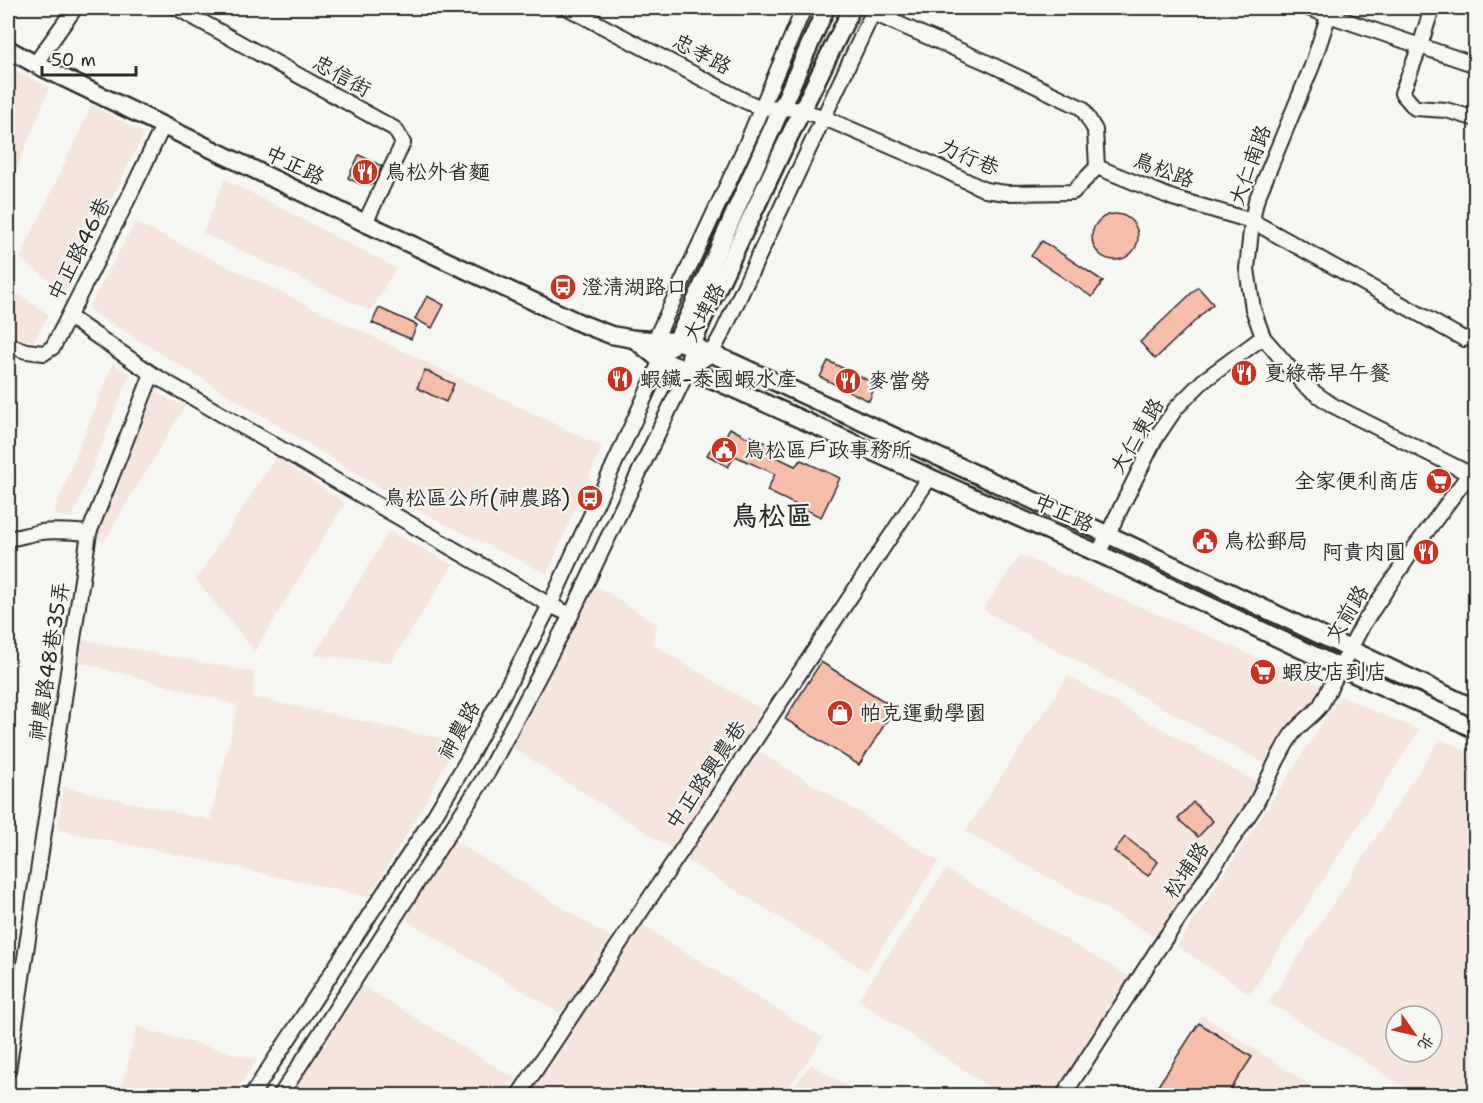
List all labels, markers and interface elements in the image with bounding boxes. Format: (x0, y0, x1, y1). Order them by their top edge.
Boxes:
street label: 忠孝路 (668, 27, 736, 81)
scale bar (42, 39, 136, 77)
text: 50 m (51, 48, 96, 72)
street label: 忠信街 (308, 48, 376, 104)
street label: 大仁南路 (1222, 121, 1278, 209)
street label: 力行巷 (935, 132, 1003, 182)
street label: 中正路 (261, 139, 329, 191)
street label: 鳥松路 (1130, 146, 1198, 194)
restaurant icon: 鳥松外省麵 (350, 157, 380, 187)
place label: 鳥松外省麵 (385, 158, 490, 186)
street label: 中正路46巷 (41, 192, 117, 306)
bus stop icon: 澄清湖路口 (548, 272, 578, 302)
place label: 澄清湖路口 (582, 273, 687, 301)
street label: 大埤路 (676, 278, 732, 346)
restaurant icon: 夏綠蒂早午餐 (1229, 358, 1259, 388)
place label: 夏綠蒂早午餐 (1264, 359, 1390, 387)
restaurant icon: 蝦鑶-泰國蝦水產 (605, 364, 635, 394)
place label: 蝦鑶-泰國蝦水產 (640, 365, 797, 393)
restaurant icon: 麥當勞 (833, 366, 863, 396)
place label: 麥當勞 (868, 367, 931, 395)
street label: 大仁東路 (1103, 393, 1171, 479)
public building icon: 鳥松區戶政事務所 (709, 435, 739, 465)
place label: 鳥松區戶政事務所 (744, 436, 912, 464)
supermarket icon: 全家便利商店 (1424, 466, 1454, 496)
place label: 全家便利商店 (1294, 467, 1420, 495)
bus stop icon: 鳥松區公所(神農路) (575, 483, 605, 513)
place label: 鳥松區公所(神農路) (384, 484, 570, 512)
street label: 中正路 (1030, 487, 1098, 539)
district label: 鳥松區 (732, 497, 813, 534)
public building icon: 鳥松郵局 (1190, 526, 1220, 556)
place label: 鳥松郵局 (1224, 527, 1308, 555)
restaurant icon: 阿貴肉圓 (1411, 537, 1441, 567)
place label: 阿貴肉圓 (1322, 538, 1406, 566)
street label: 神農路48巷35弄 (23, 579, 75, 743)
street label: 文前路 (1319, 580, 1375, 648)
supermarket icon: 蝦皮店到店 (1248, 657, 1278, 687)
place label: 蝦皮店到店 (1282, 658, 1387, 686)
street label: 神農路 (431, 696, 487, 764)
shop icon: 帕克運動學園 (825, 698, 855, 728)
place label: 帕克運動學園 (860, 699, 986, 727)
street label: 中正路興農巷 (659, 715, 753, 835)
street label: 松埔路 (1157, 836, 1215, 904)
north arrow (1384, 1004, 1444, 1064)
text: 北 (1413, 1030, 1439, 1055)

